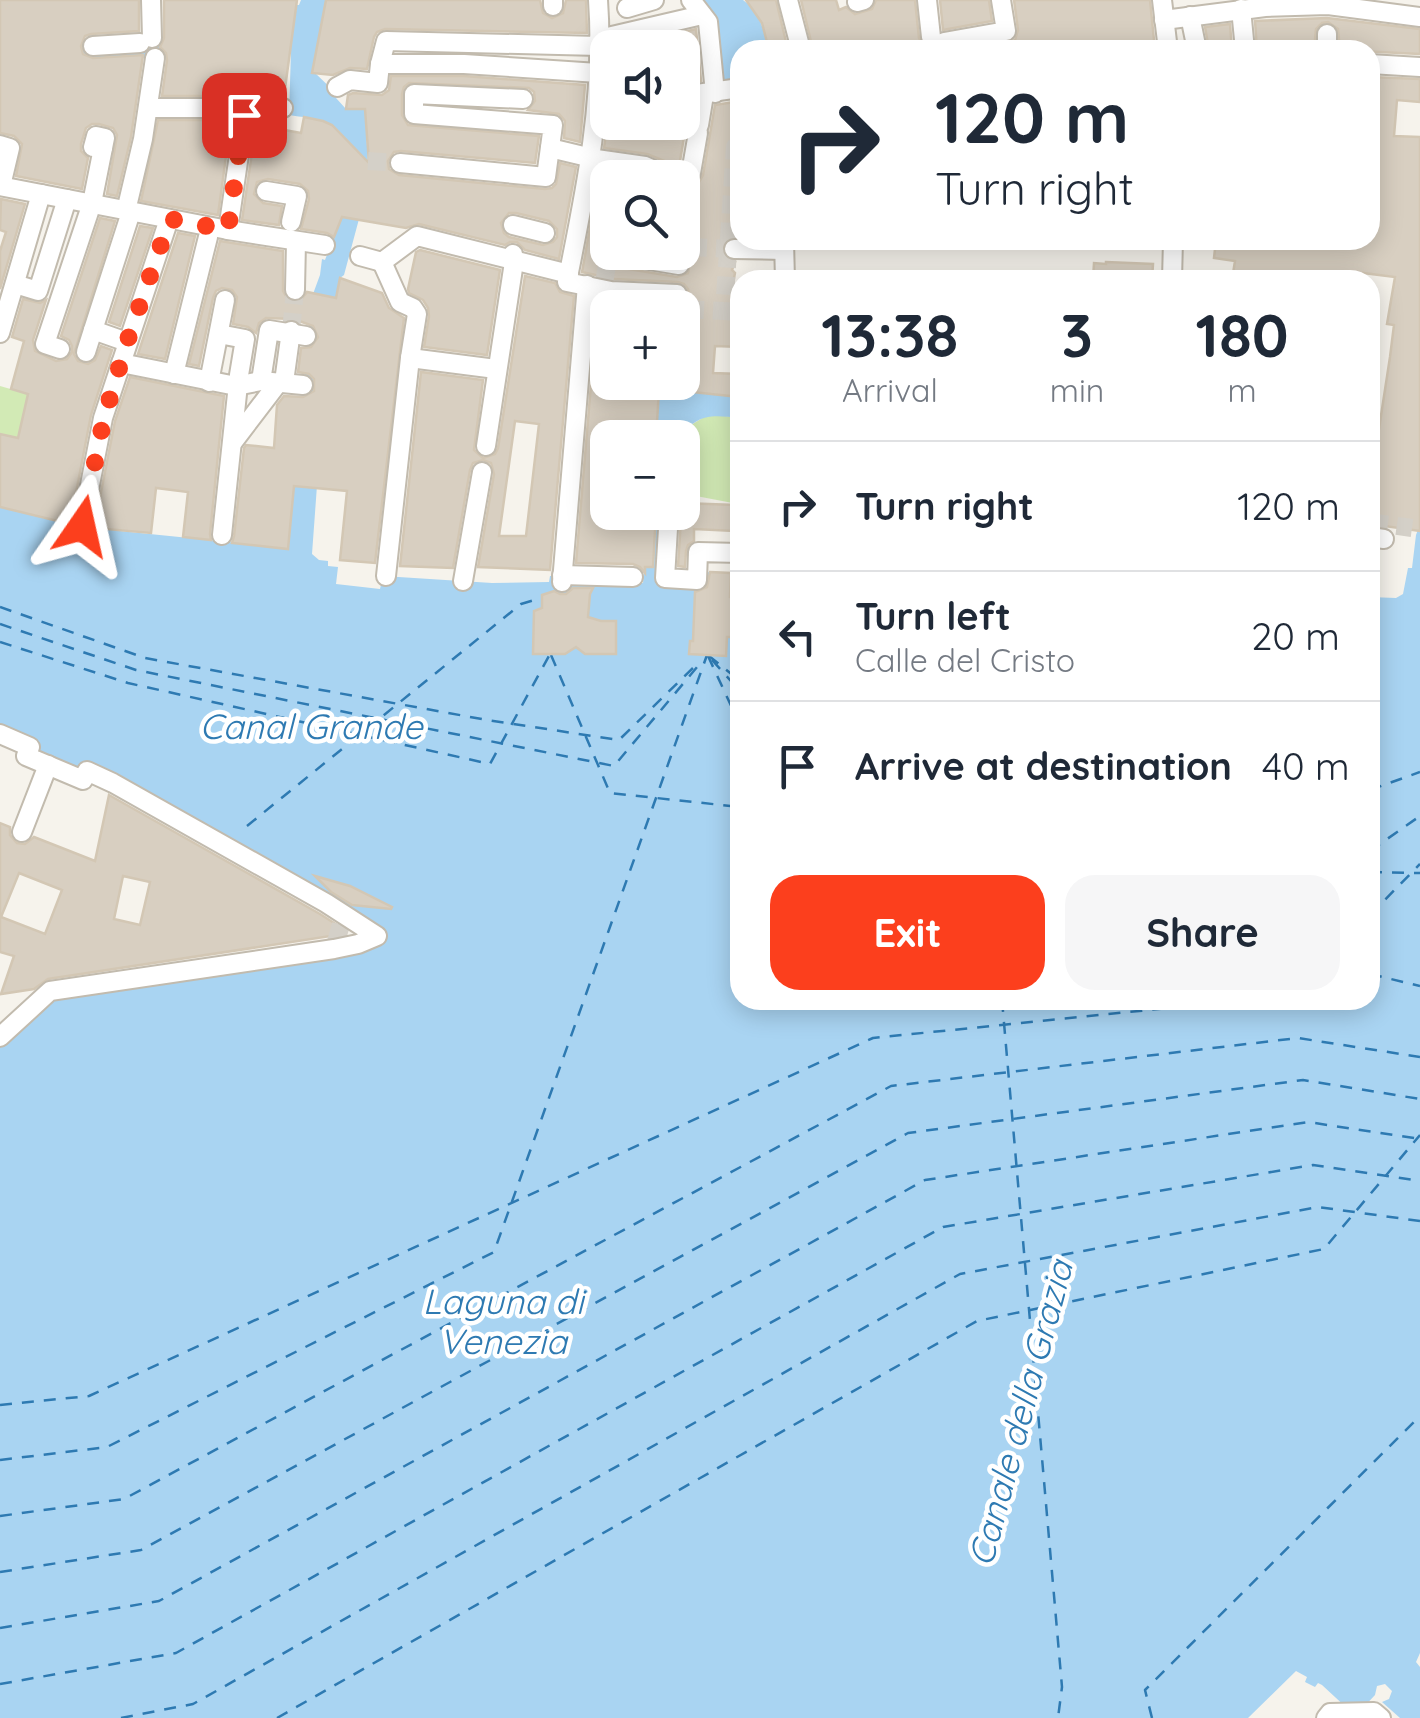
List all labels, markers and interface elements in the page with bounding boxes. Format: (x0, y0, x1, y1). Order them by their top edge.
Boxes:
map controls (590, 30, 700, 530)
button: sound (590, 30, 700, 140)
pin (202, 73, 287, 158)
text: 120 m (935, 73, 1129, 161)
icon: right (770, 80, 900, 210)
icon: arrive (217, 88, 272, 143)
button: search (590, 160, 700, 270)
text: Turn right (935, 160, 1134, 216)
button: + (590, 290, 700, 400)
text: 13:38 (821, 297, 958, 372)
text: 3 (1061, 297, 1093, 372)
text: 180 (1196, 297, 1289, 372)
text: Arrival (842, 370, 938, 410)
text: min (1050, 370, 1104, 410)
text: m (1228, 370, 1257, 410)
button: − (590, 420, 700, 530)
position arrow (30, 474, 134, 578)
icon: right (770, 479, 825, 534)
text: Turn right (855, 482, 1034, 530)
text: 120 m (1237, 482, 1340, 530)
text: Turn left (855, 592, 1011, 640)
icon: left (770, 609, 825, 664)
text: 20 m (1251, 612, 1340, 660)
text: Calle del Cristo (855, 640, 1075, 680)
water label: Canal Grande (200, 704, 424, 748)
icon: arrive (770, 739, 825, 794)
text: Arrive at destination (855, 742, 1232, 790)
text: 40 m (1262, 742, 1350, 790)
button: Exit (770, 875, 1045, 990)
button: Share (1065, 875, 1340, 990)
water label: Canale della Grazia (958, 1254, 1082, 1571)
water label: Laguna di Venezia (422, 1279, 587, 1363)

